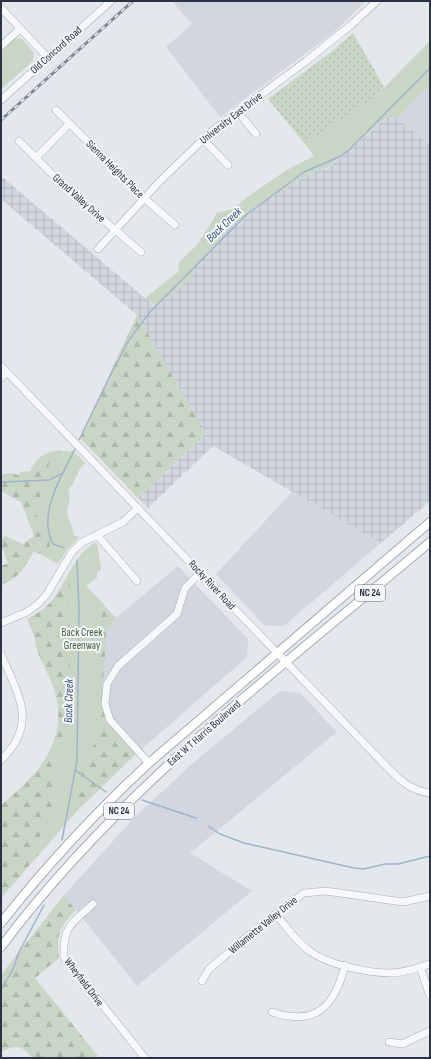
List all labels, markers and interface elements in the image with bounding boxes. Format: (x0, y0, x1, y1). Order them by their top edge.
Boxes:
street label: Old Concord Road (28, 23, 85, 77)
street label: University East Drive (197, 89, 265, 147)
street label: Sienna Heights Place (83, 137, 147, 201)
street label: Grand Valley Drive (50, 171, 108, 225)
water label: Back Creek (203, 204, 245, 246)
street label: Rocky River Road (186, 558, 239, 613)
road number: NC 24 (355, 585, 385, 601)
park label: Back Creek Greenway (62, 626, 103, 652)
water label: Back Creek (61, 678, 77, 723)
street label: East W T Harris Boulevard (165, 697, 244, 768)
road number: NC 24 (104, 803, 134, 819)
street label: Willamette Valley Drive (226, 893, 300, 957)
street label: Wheyfield Drive (62, 955, 106, 1009)

